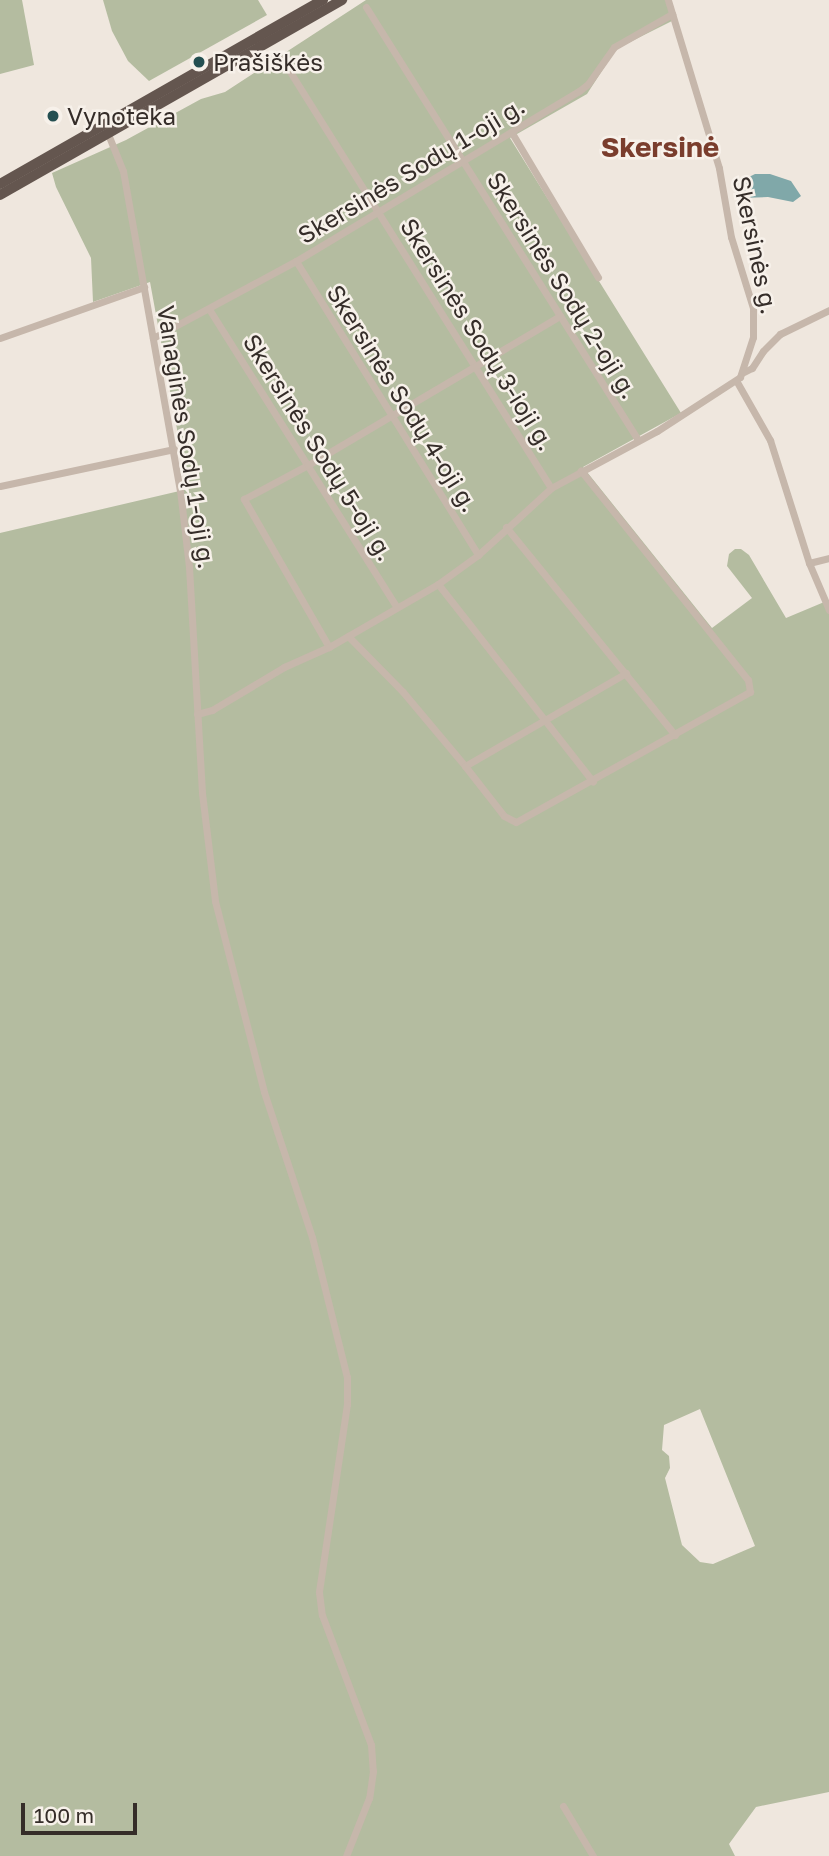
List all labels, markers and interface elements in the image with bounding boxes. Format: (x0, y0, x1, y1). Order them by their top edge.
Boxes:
place label: Prašiškės (213, 48, 323, 76)
marker: Prašiškės (191, 54, 207, 70)
street label: Skersinės Sodų 1-oji g. (292, 91, 530, 249)
place label: Vynoteka (67, 102, 176, 130)
marker: Vynoteka (45, 108, 61, 124)
district label: Skersinė (601, 130, 719, 164)
street label: Skersinės Sodų 2-oji g. (481, 166, 645, 404)
street label: Skersinės g. (727, 173, 785, 317)
street label: Skersinės Sodų 3-ioji g. (395, 213, 561, 455)
street label: Skersinės Sodų 4-oji g. (321, 279, 485, 517)
street label: Vanaginės Sodų 1-oji g. (152, 303, 222, 571)
street label: Skersinės Sodų 5-oji g. (237, 328, 401, 566)
scale bar (24, 1790, 140, 1834)
text: 100 m (34, 1802, 94, 1828)

